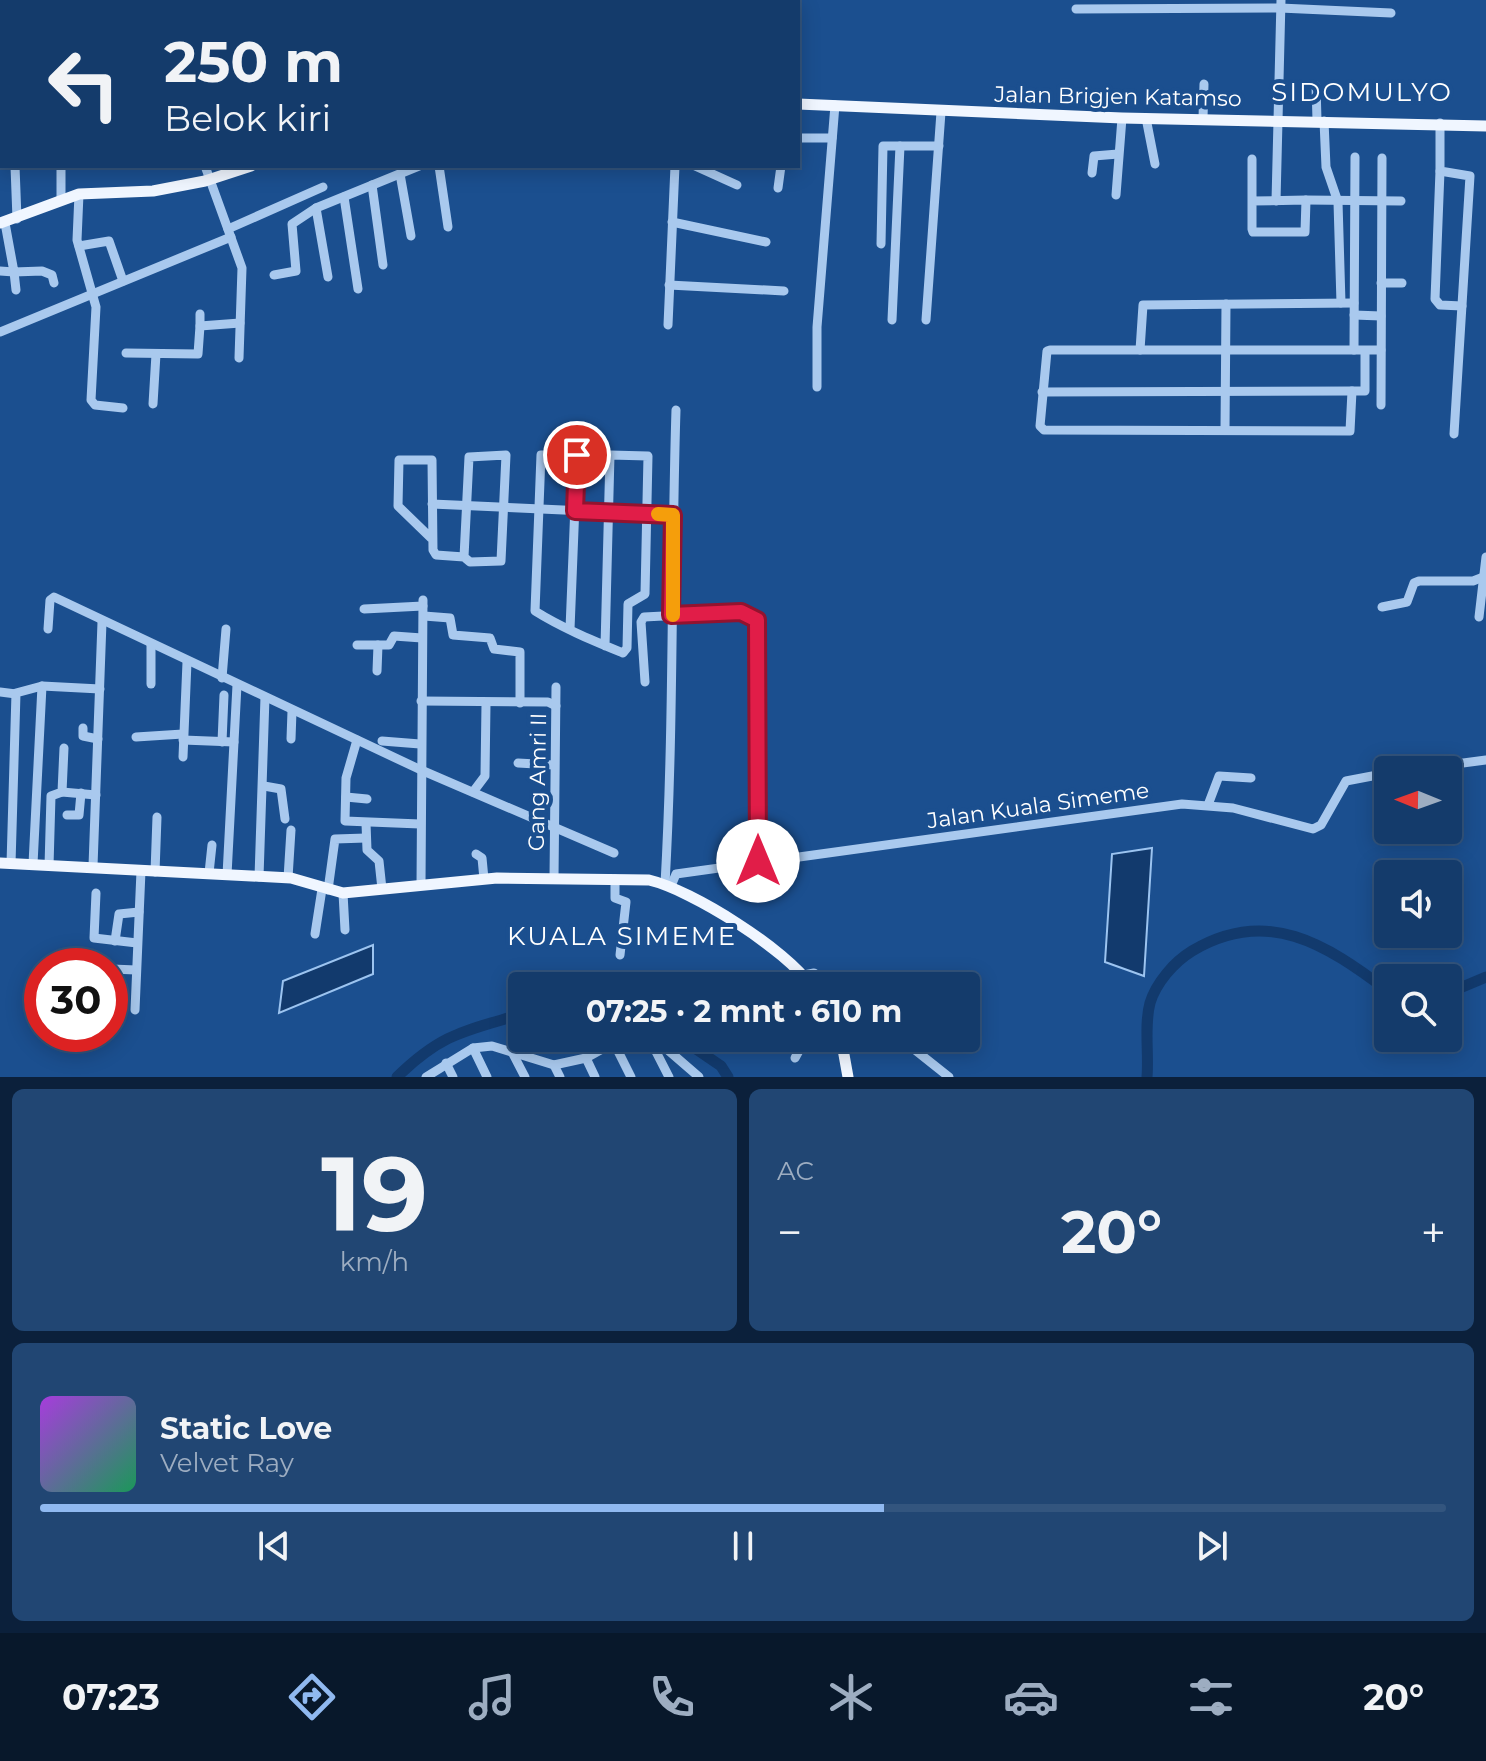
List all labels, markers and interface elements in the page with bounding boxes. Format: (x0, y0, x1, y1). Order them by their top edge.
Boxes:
text: 250 m (164, 28, 343, 96)
icon: left (32, 32, 136, 136)
district label: SIDOMULYO (1271, 76, 1453, 108)
street label: Jalan Brigjen Katamso (993, 81, 1242, 112)
text: Belok kiri (164, 96, 331, 140)
pin (543, 421, 611, 489)
icon: arrive (555, 433, 599, 477)
street label: Gang Amri II (523, 713, 552, 851)
north arrow (1374, 756, 1462, 844)
map controls (1374, 756, 1462, 1052)
street label: Jalan Kuala Simeme (924, 777, 1151, 835)
position arrow (716, 819, 800, 903)
button: sound (1374, 860, 1462, 948)
district label: KUALA SIMEME (507, 920, 737, 952)
speed limit sign: 30 (24, 948, 128, 1052)
button: search (1374, 964, 1462, 1052)
text: 07:25 · 2 mnt · 610 m (586, 993, 902, 1030)
text: 19 (321, 1130, 428, 1257)
text: AC (777, 1155, 814, 1187)
text: 20° (1061, 1195, 1162, 1268)
text: − (777, 1205, 802, 1259)
text: + (1421, 1205, 1446, 1259)
text: km/h (340, 1246, 409, 1278)
text: Static Love (160, 1410, 332, 1447)
text: Velvet Ray (160, 1447, 294, 1479)
icon: previous (252, 1524, 296, 1568)
icon: pause (721, 1524, 765, 1568)
icon: next (1190, 1524, 1234, 1568)
icon: directions (284, 1669, 340, 1725)
icon: music (464, 1669, 520, 1725)
icon: phone (644, 1669, 700, 1725)
icon: climate (823, 1669, 879, 1725)
icon: car (1003, 1669, 1059, 1725)
icon: filters (1183, 1669, 1239, 1725)
text: 07:23 (62, 1675, 160, 1719)
text: 20° (1363, 1675, 1424, 1719)

